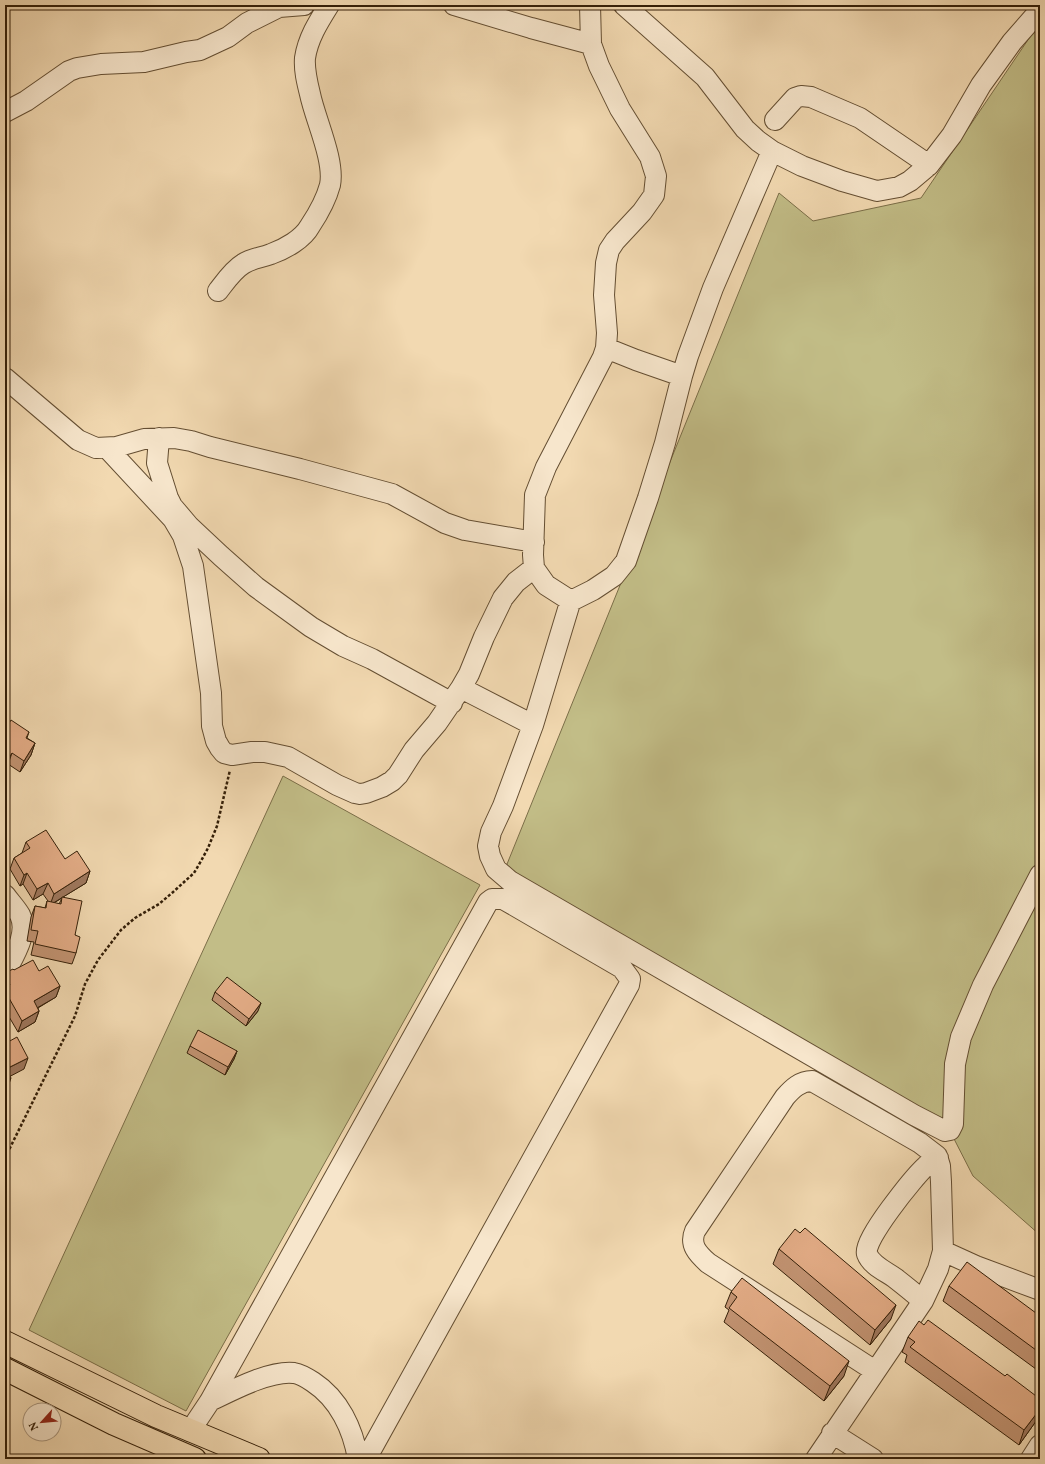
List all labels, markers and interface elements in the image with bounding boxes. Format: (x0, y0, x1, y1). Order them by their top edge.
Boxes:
north arrow (22, 1402, 62, 1442)
text: N (26, 1419, 43, 1433)

